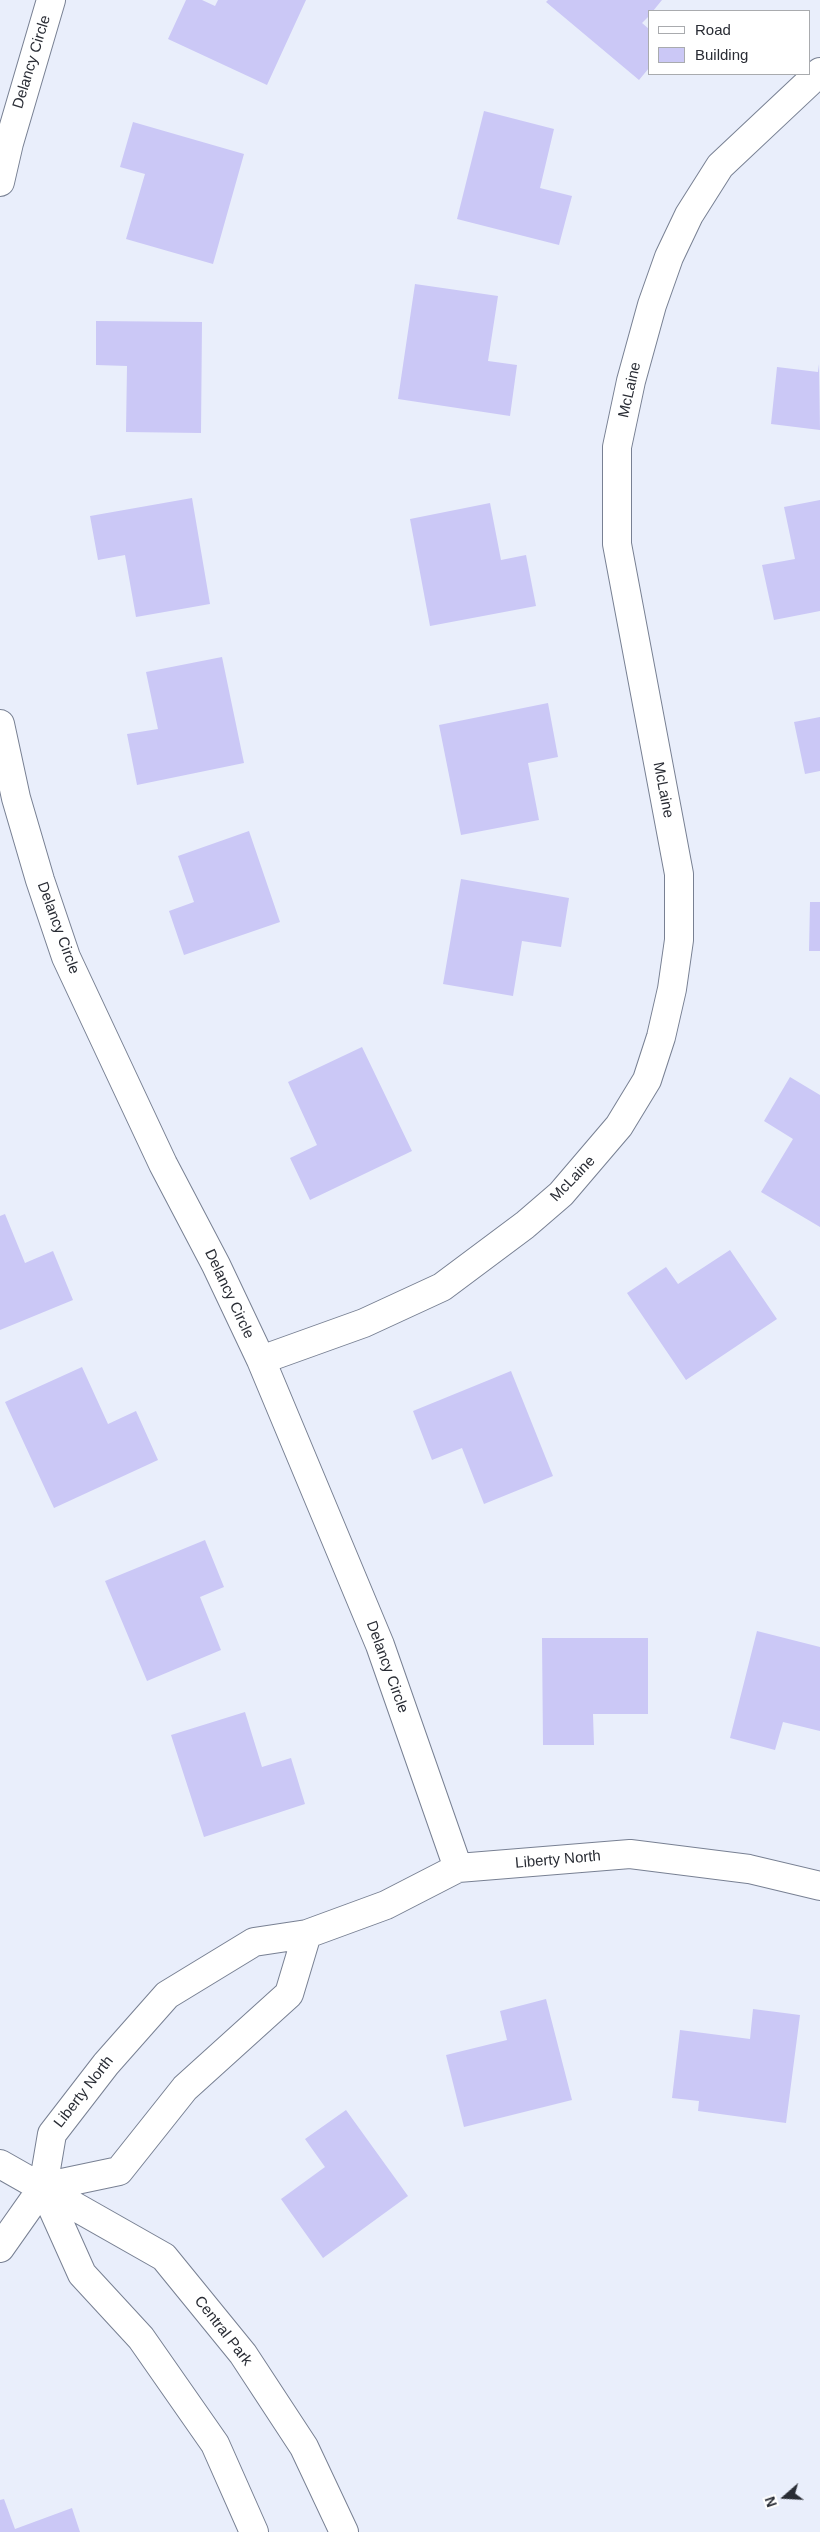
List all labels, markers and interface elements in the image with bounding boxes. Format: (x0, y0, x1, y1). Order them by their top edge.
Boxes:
legend (648, 10, 810, 75)
street label: Delancy Circle (9, 13, 55, 111)
text: Road (695, 21, 731, 38)
text: Building (695, 46, 748, 63)
street label: McLaine (615, 360, 645, 420)
street label: McLaine (649, 760, 677, 820)
street label: Delancy Circle (33, 879, 83, 977)
street label: McLaine (547, 1152, 599, 1206)
street label: Delancy Circle (200, 1246, 258, 1342)
street label: Delancy Circle (362, 1618, 412, 1716)
street label: Liberty North (514, 1847, 602, 1873)
street label: Liberty North (50, 2053, 118, 2131)
street label: Central Park (190, 2293, 256, 2369)
north arrow (760, 2472, 810, 2522)
text: N (762, 2494, 780, 2509)

